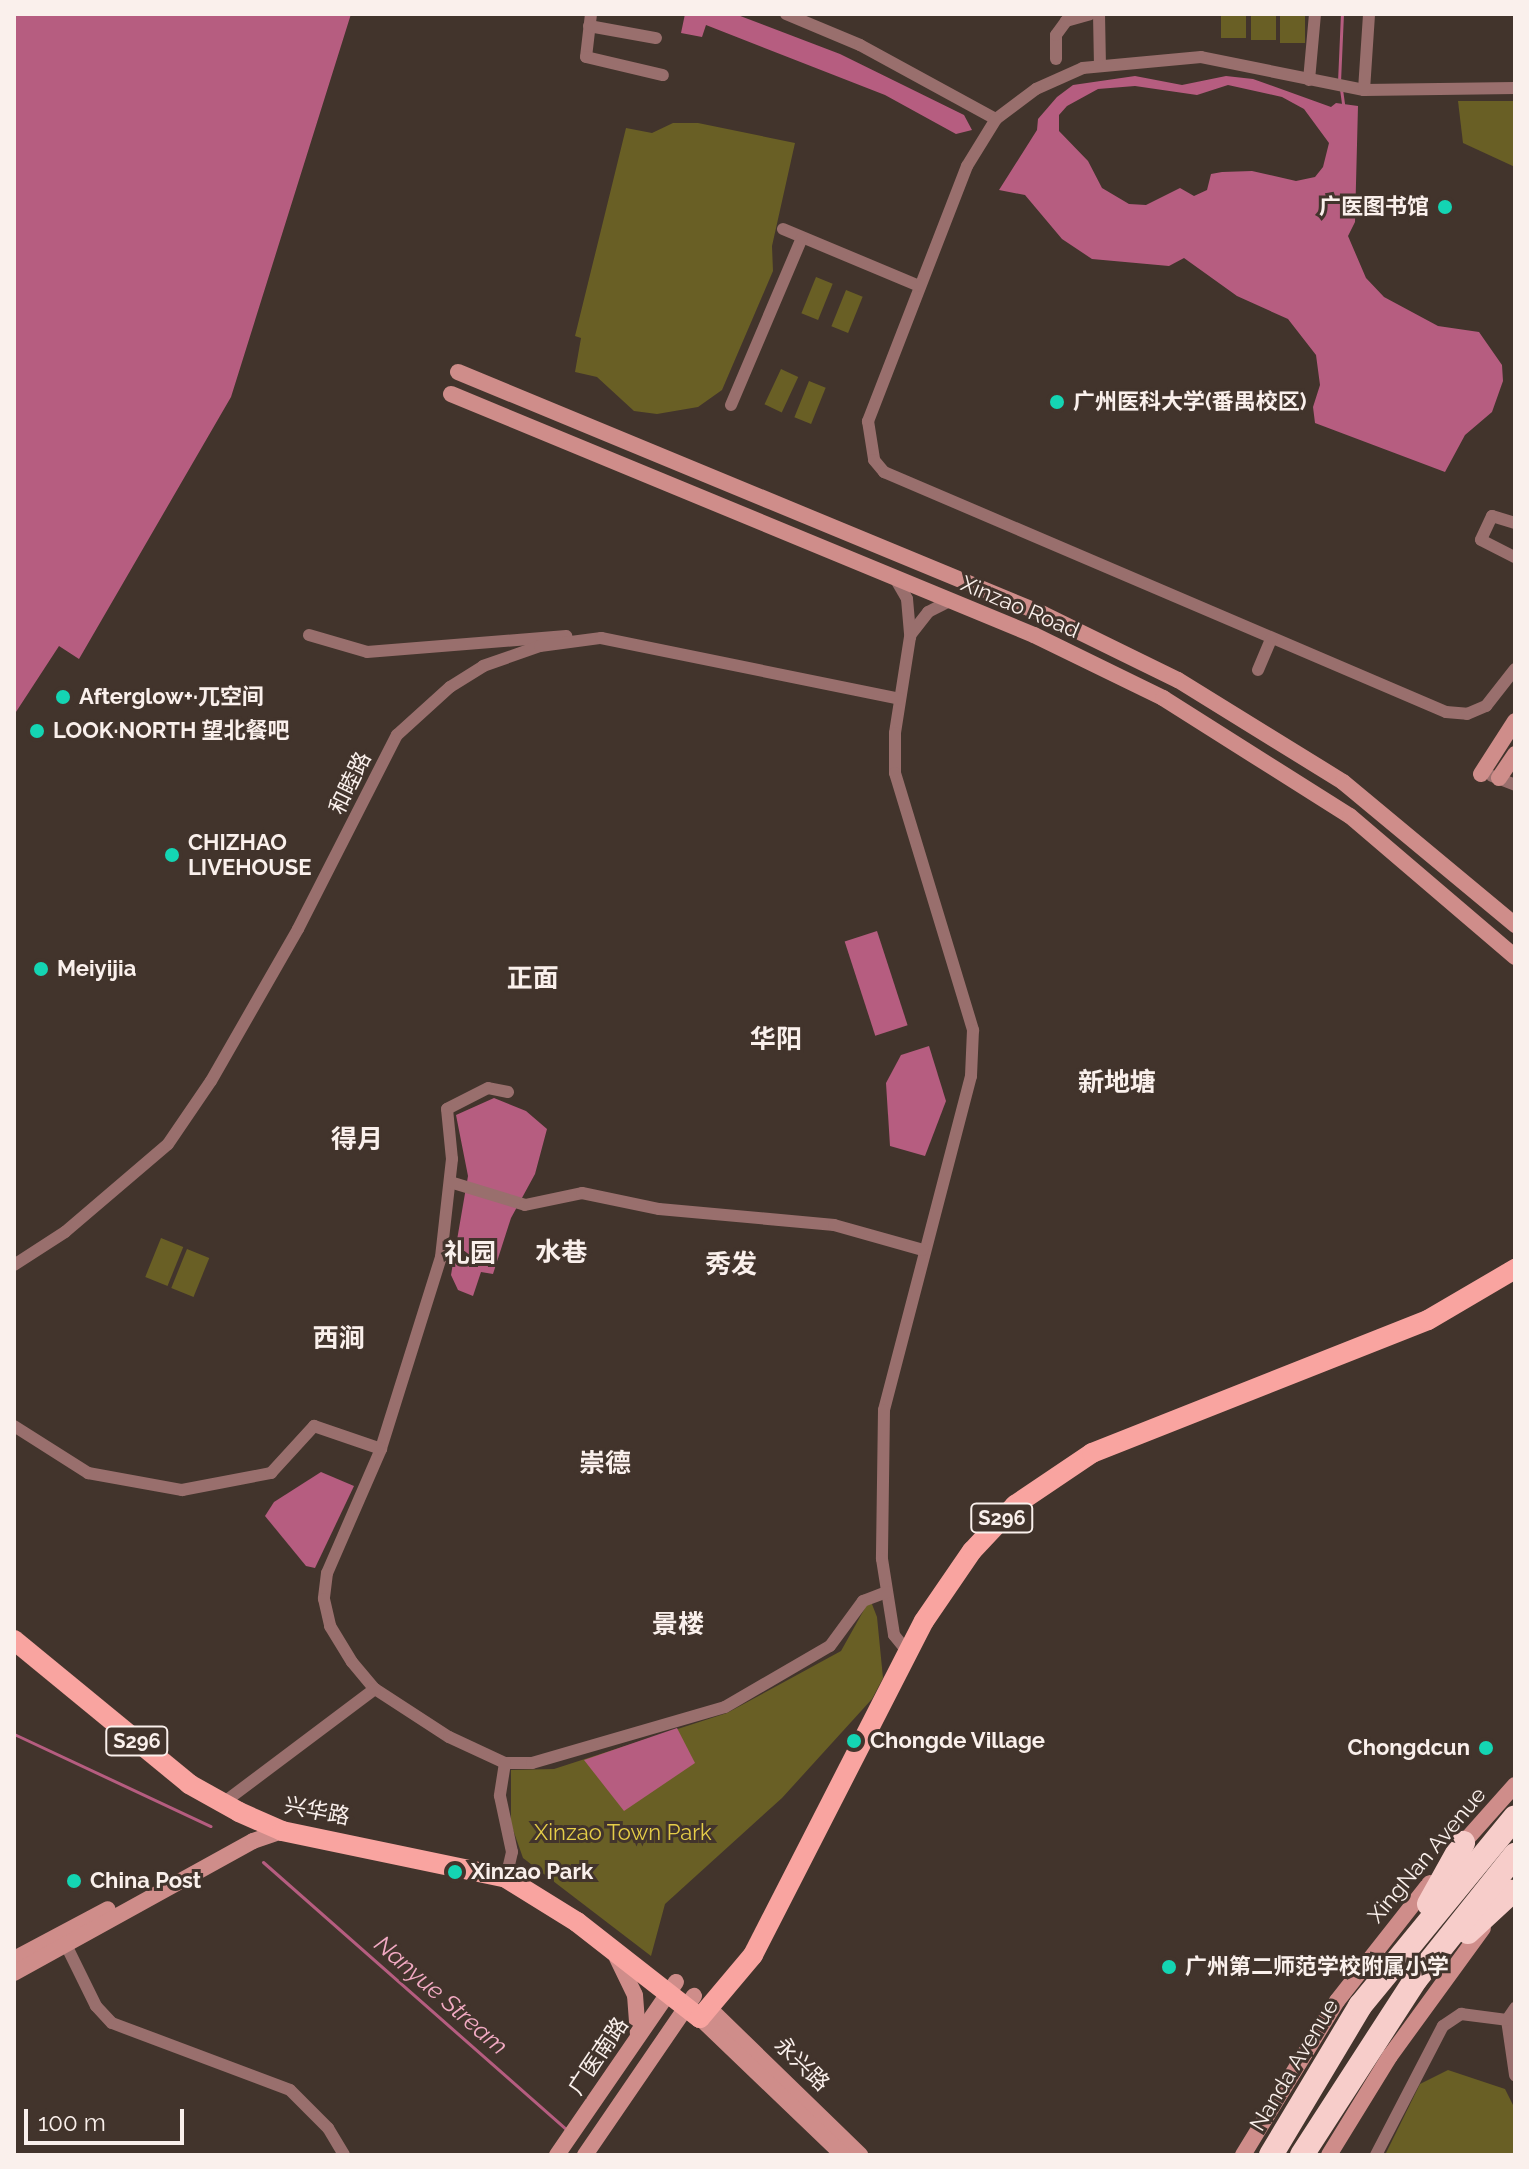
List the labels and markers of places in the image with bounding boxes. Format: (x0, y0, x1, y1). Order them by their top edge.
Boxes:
place label: 广医图书馆 (1319, 194, 1429, 220)
marker: 广医图书馆 (1436, 198, 1454, 216)
place label: 广州医科大学(番禺校区) (1073, 389, 1307, 415)
marker: 广州医科大学(番禺校区) (1048, 393, 1066, 411)
place label: Afterglow+·兀空间 (79, 684, 264, 710)
marker: Afterglow+·兀空间 (54, 688, 72, 706)
place label: LOOK·NORTH 望北餐吧 (53, 718, 290, 744)
marker: LOOK·NORTH 望北餐吧 (28, 722, 46, 740)
place label: CHIZHAO LIVEHOUSE (188, 829, 311, 880)
marker: CHIZHAO LIVEHOUSE (163, 846, 181, 864)
place label: Meiyijia (57, 956, 136, 982)
marker: Meiyijia (32, 960, 50, 978)
place label: Chongde Village (870, 1728, 1046, 1754)
marker: Chongde Village (845, 1732, 863, 1750)
place label: Chongdcun (1348, 1735, 1470, 1761)
marker: Chongdcun (1477, 1739, 1495, 1757)
place label: Xinzao Park (471, 1859, 593, 1885)
marker: Xinzao Park (446, 1863, 464, 1881)
place label: China Post (90, 1868, 201, 1894)
marker: China Post (65, 1872, 83, 1890)
place label: 广州第二师范学校附属小学 (1185, 1954, 1449, 1980)
marker: 广州第二师范学校附属小学 (1160, 1958, 1178, 1976)

